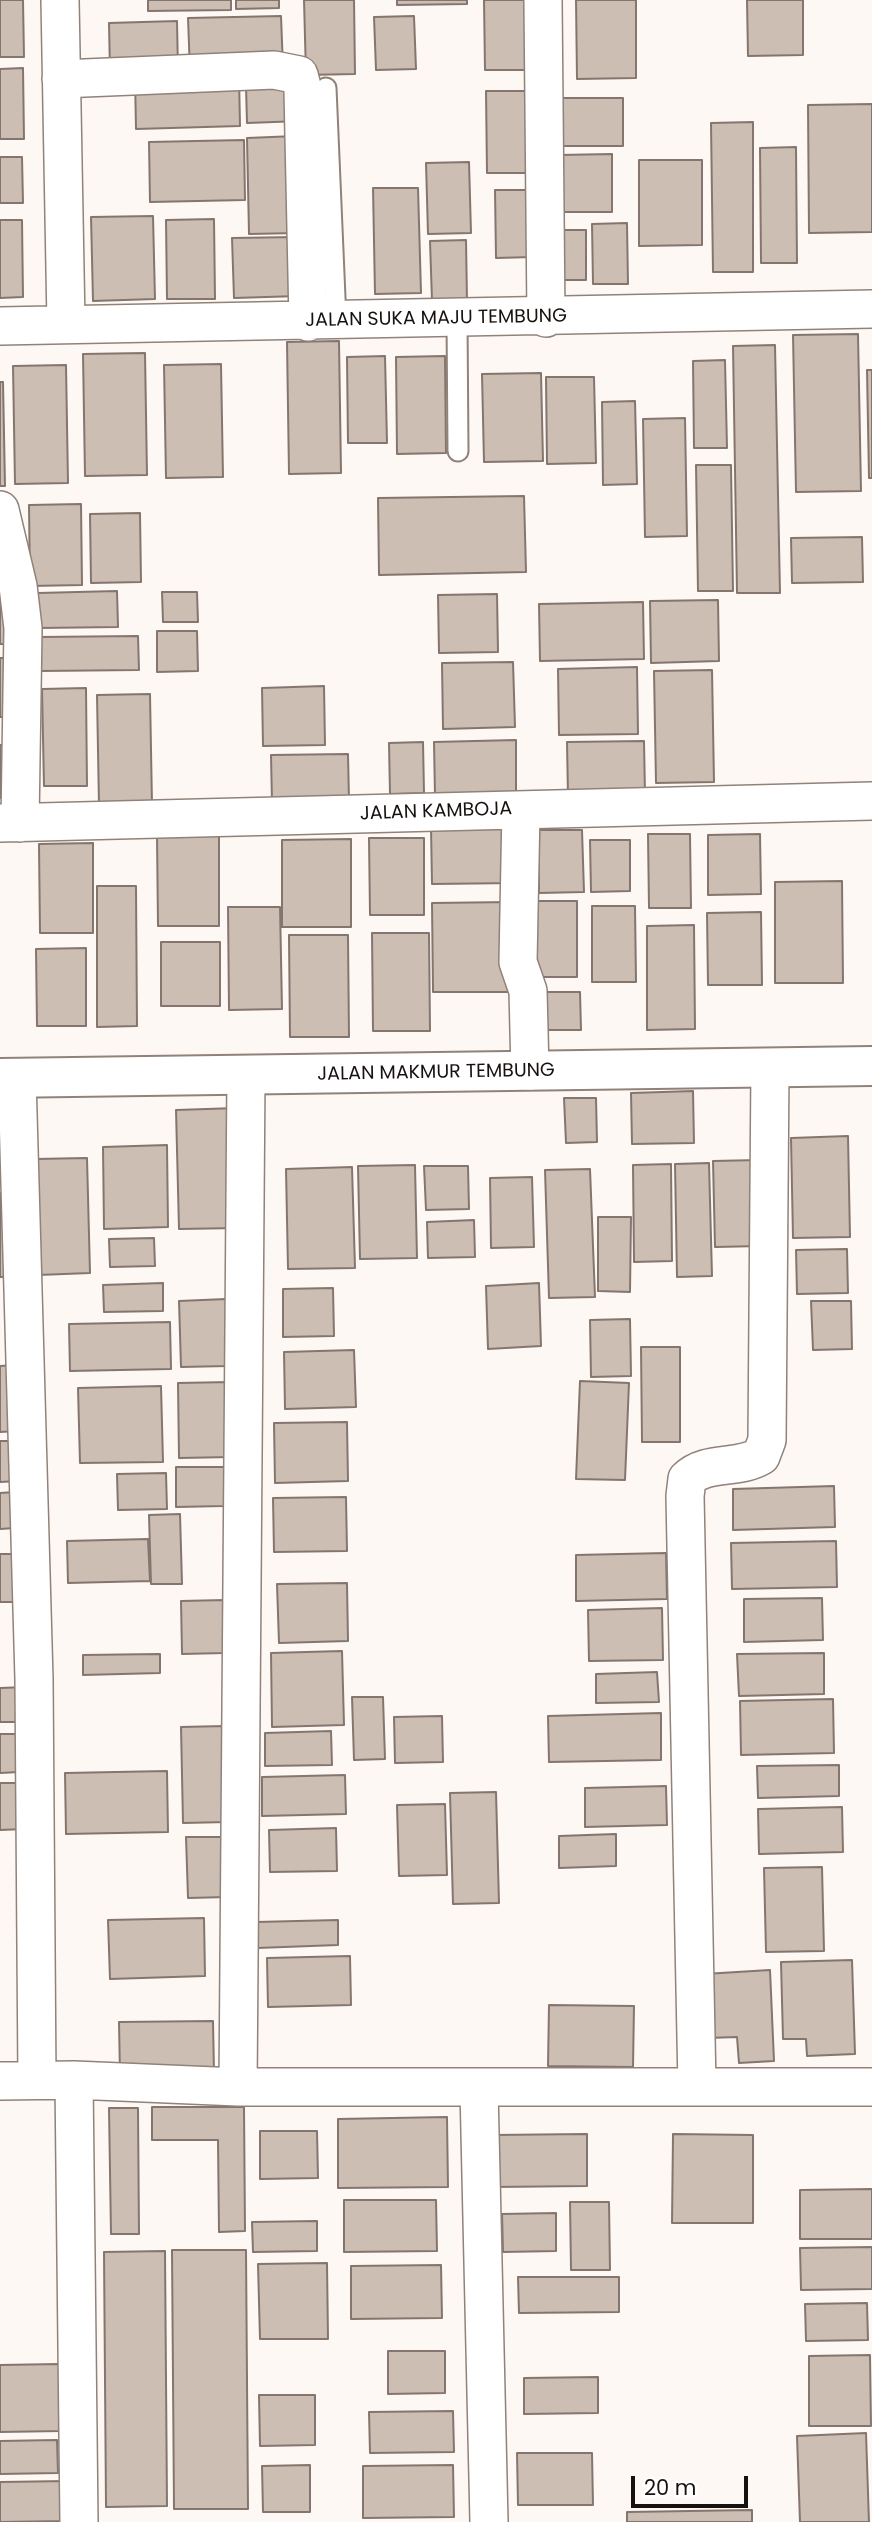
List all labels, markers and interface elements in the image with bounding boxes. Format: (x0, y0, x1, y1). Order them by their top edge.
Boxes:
street label: JALAN SUKA MAJU TEMBUNG (305, 305, 567, 333)
street label: JALAN KAMBOJA (359, 798, 513, 826)
street label: JALAN MAKMUR TEMBUNG (317, 1060, 555, 1086)
scale bar (634, 2462, 751, 2506)
text: 20 m (644, 2473, 697, 2502)

